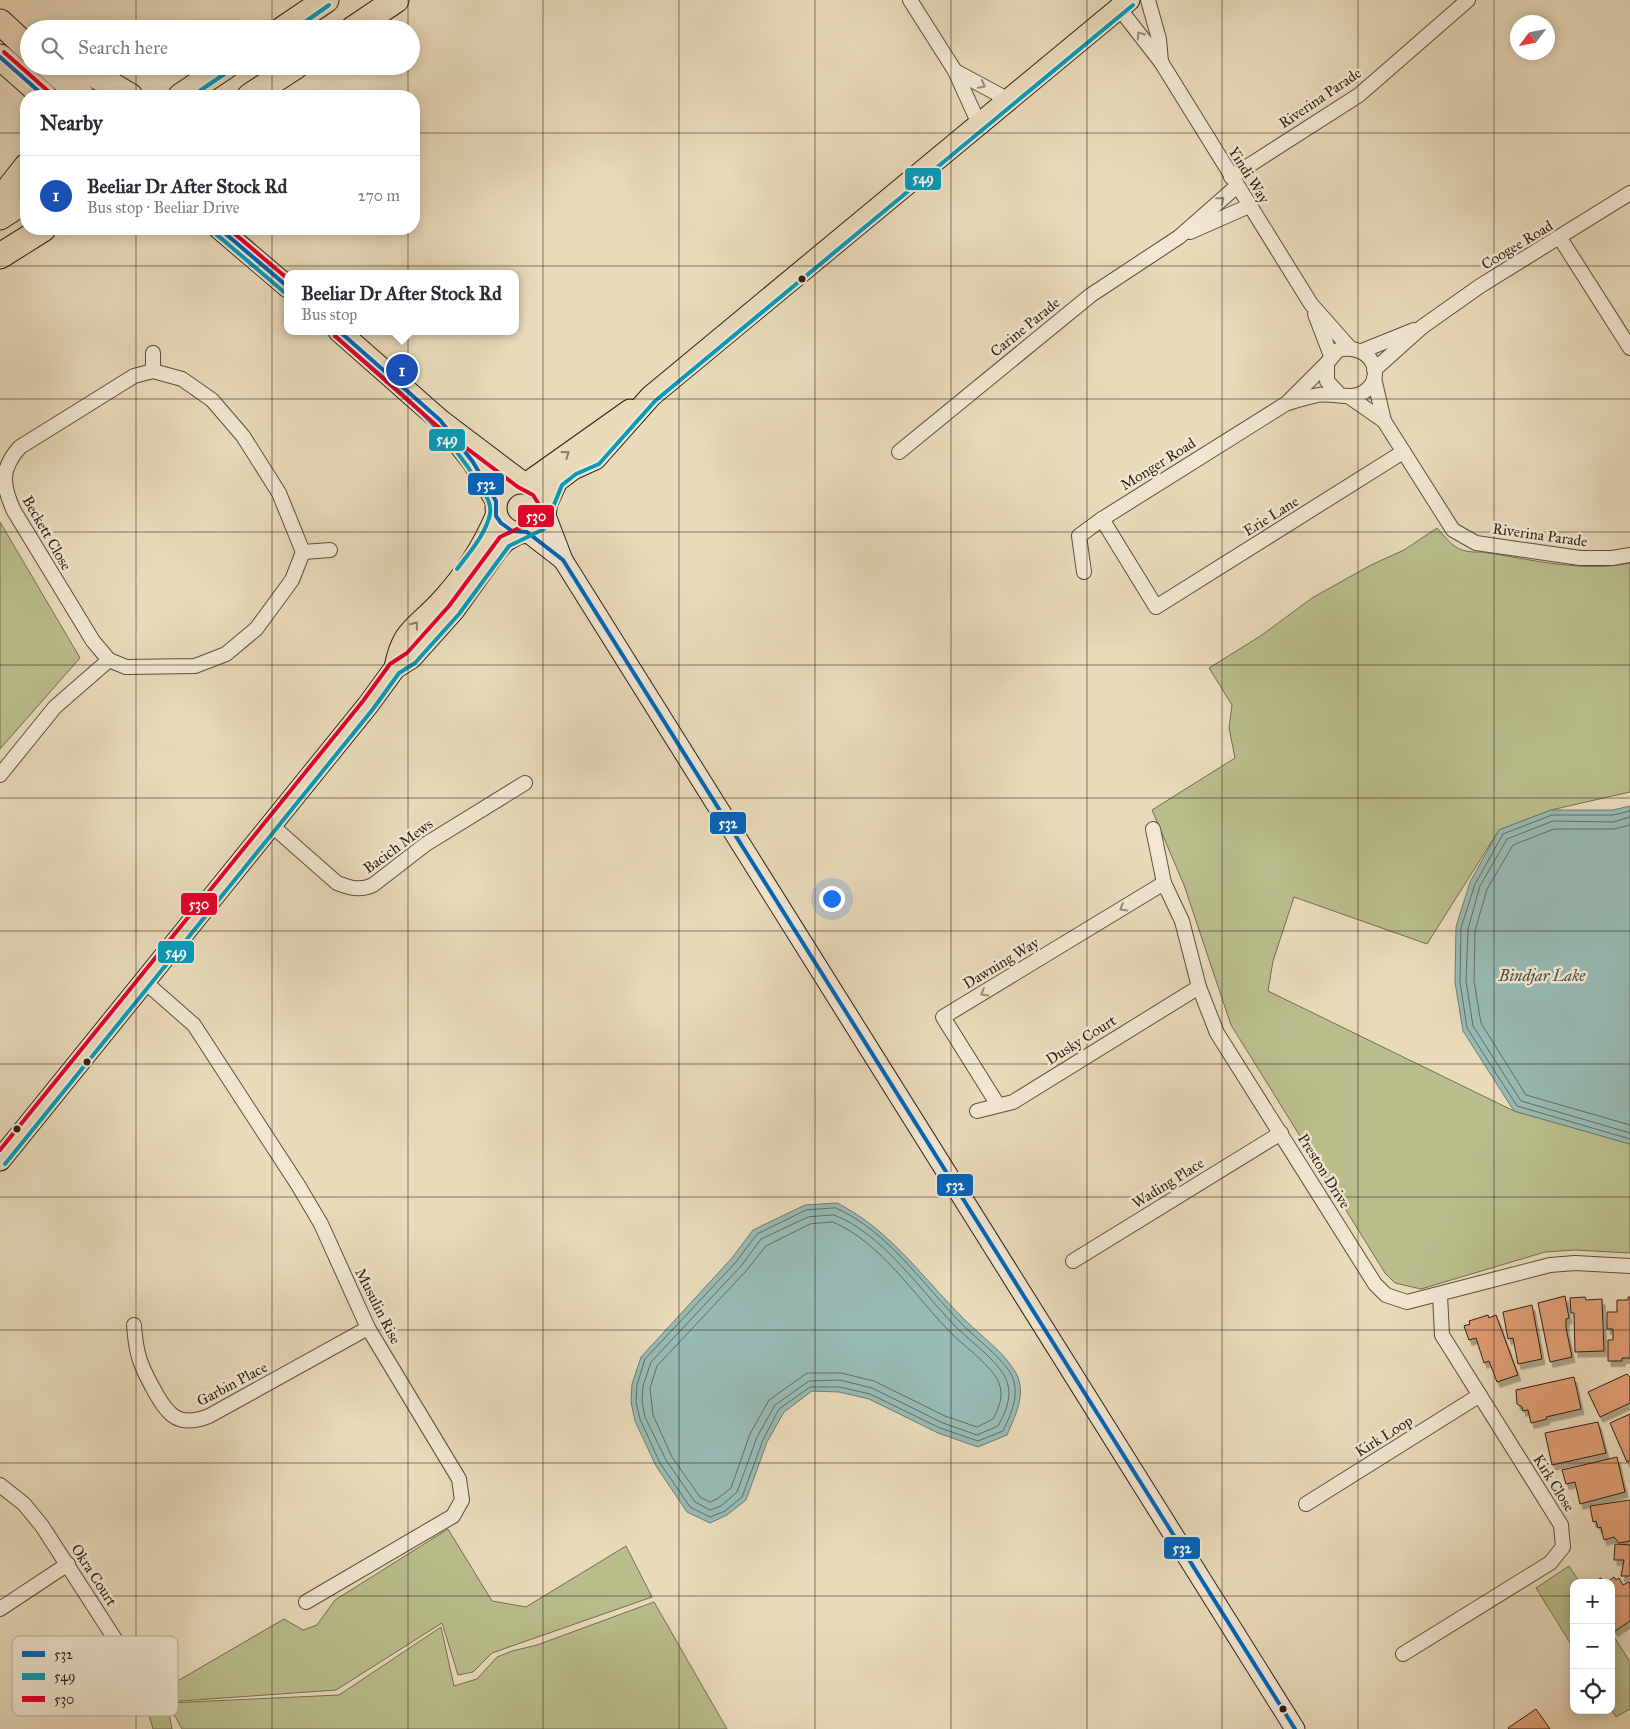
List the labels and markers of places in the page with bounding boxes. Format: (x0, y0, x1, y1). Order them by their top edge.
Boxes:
unlabelled marker (797, 274, 807, 284)
pin: 1 (386, 351, 418, 389)
unlabelled marker (82, 1057, 92, 1067)
unlabelled marker (12, 1124, 22, 1134)
unlabelled marker (1278, 1704, 1288, 1714)

